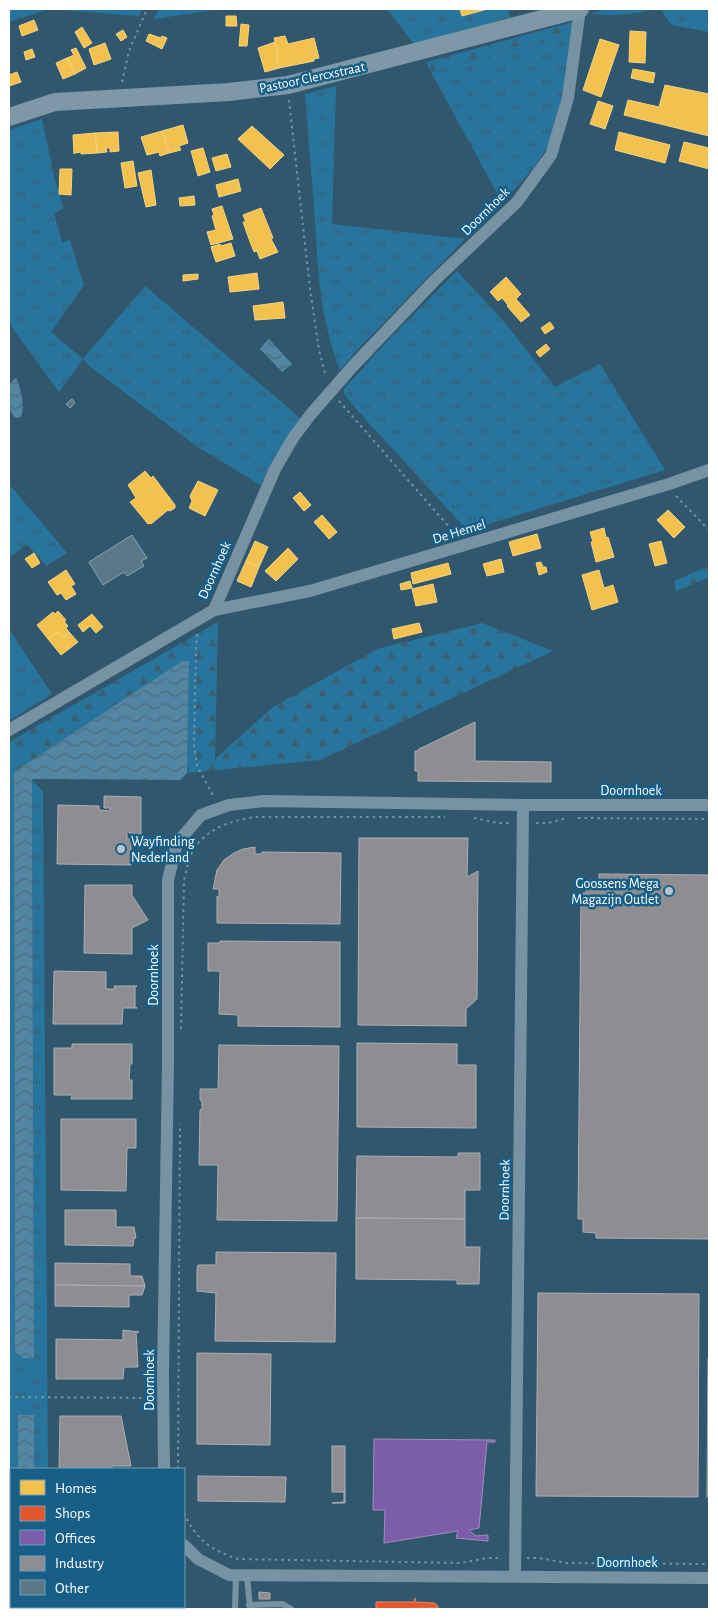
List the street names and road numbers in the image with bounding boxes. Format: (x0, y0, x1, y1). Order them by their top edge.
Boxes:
street label: Pastoor Clercxstraat (258, 60, 367, 96)
street label: Doornhoek (459, 185, 513, 238)
street label: De Hemel (431, 517, 487, 547)
street label: Doornhoek (196, 539, 234, 601)
street label: Doornhoek (600, 784, 662, 798)
street label: Doornhoek (147, 944, 161, 1006)
street label: Doornhoek (497, 1159, 513, 1221)
street label: Doornhoek (143, 1349, 157, 1411)
street label: Doornhoek (596, 1556, 658, 1570)

